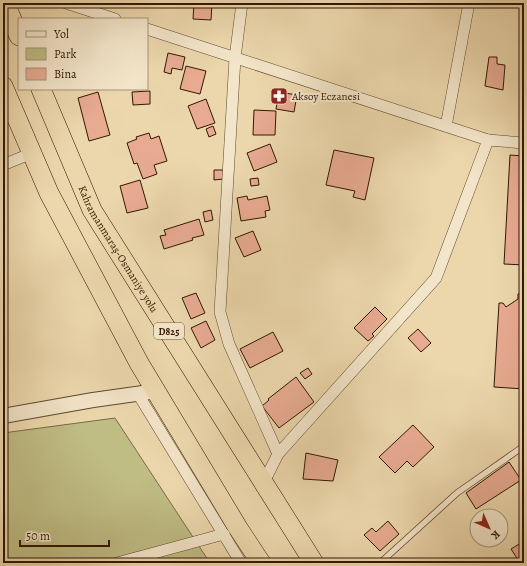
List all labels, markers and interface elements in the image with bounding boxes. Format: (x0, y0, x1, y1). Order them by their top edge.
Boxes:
legend (18, 18, 148, 90)
text: Yol (53, 26, 69, 42)
text: Park (54, 46, 77, 62)
text: Bina (54, 66, 77, 82)
pharmacy icon: Aksoy Eczanesi (269, 86, 289, 106)
place label: Aksoy Eczanesi (291, 89, 360, 104)
street label: Kahramanmaraş-Osmaniye yolu (75, 183, 162, 315)
road number: D825 (154, 323, 184, 339)
north arrow (469, 508, 509, 548)
scale bar (20, 522, 109, 548)
text: K (487, 527, 504, 543)
text: 50 m (26, 528, 50, 544)

